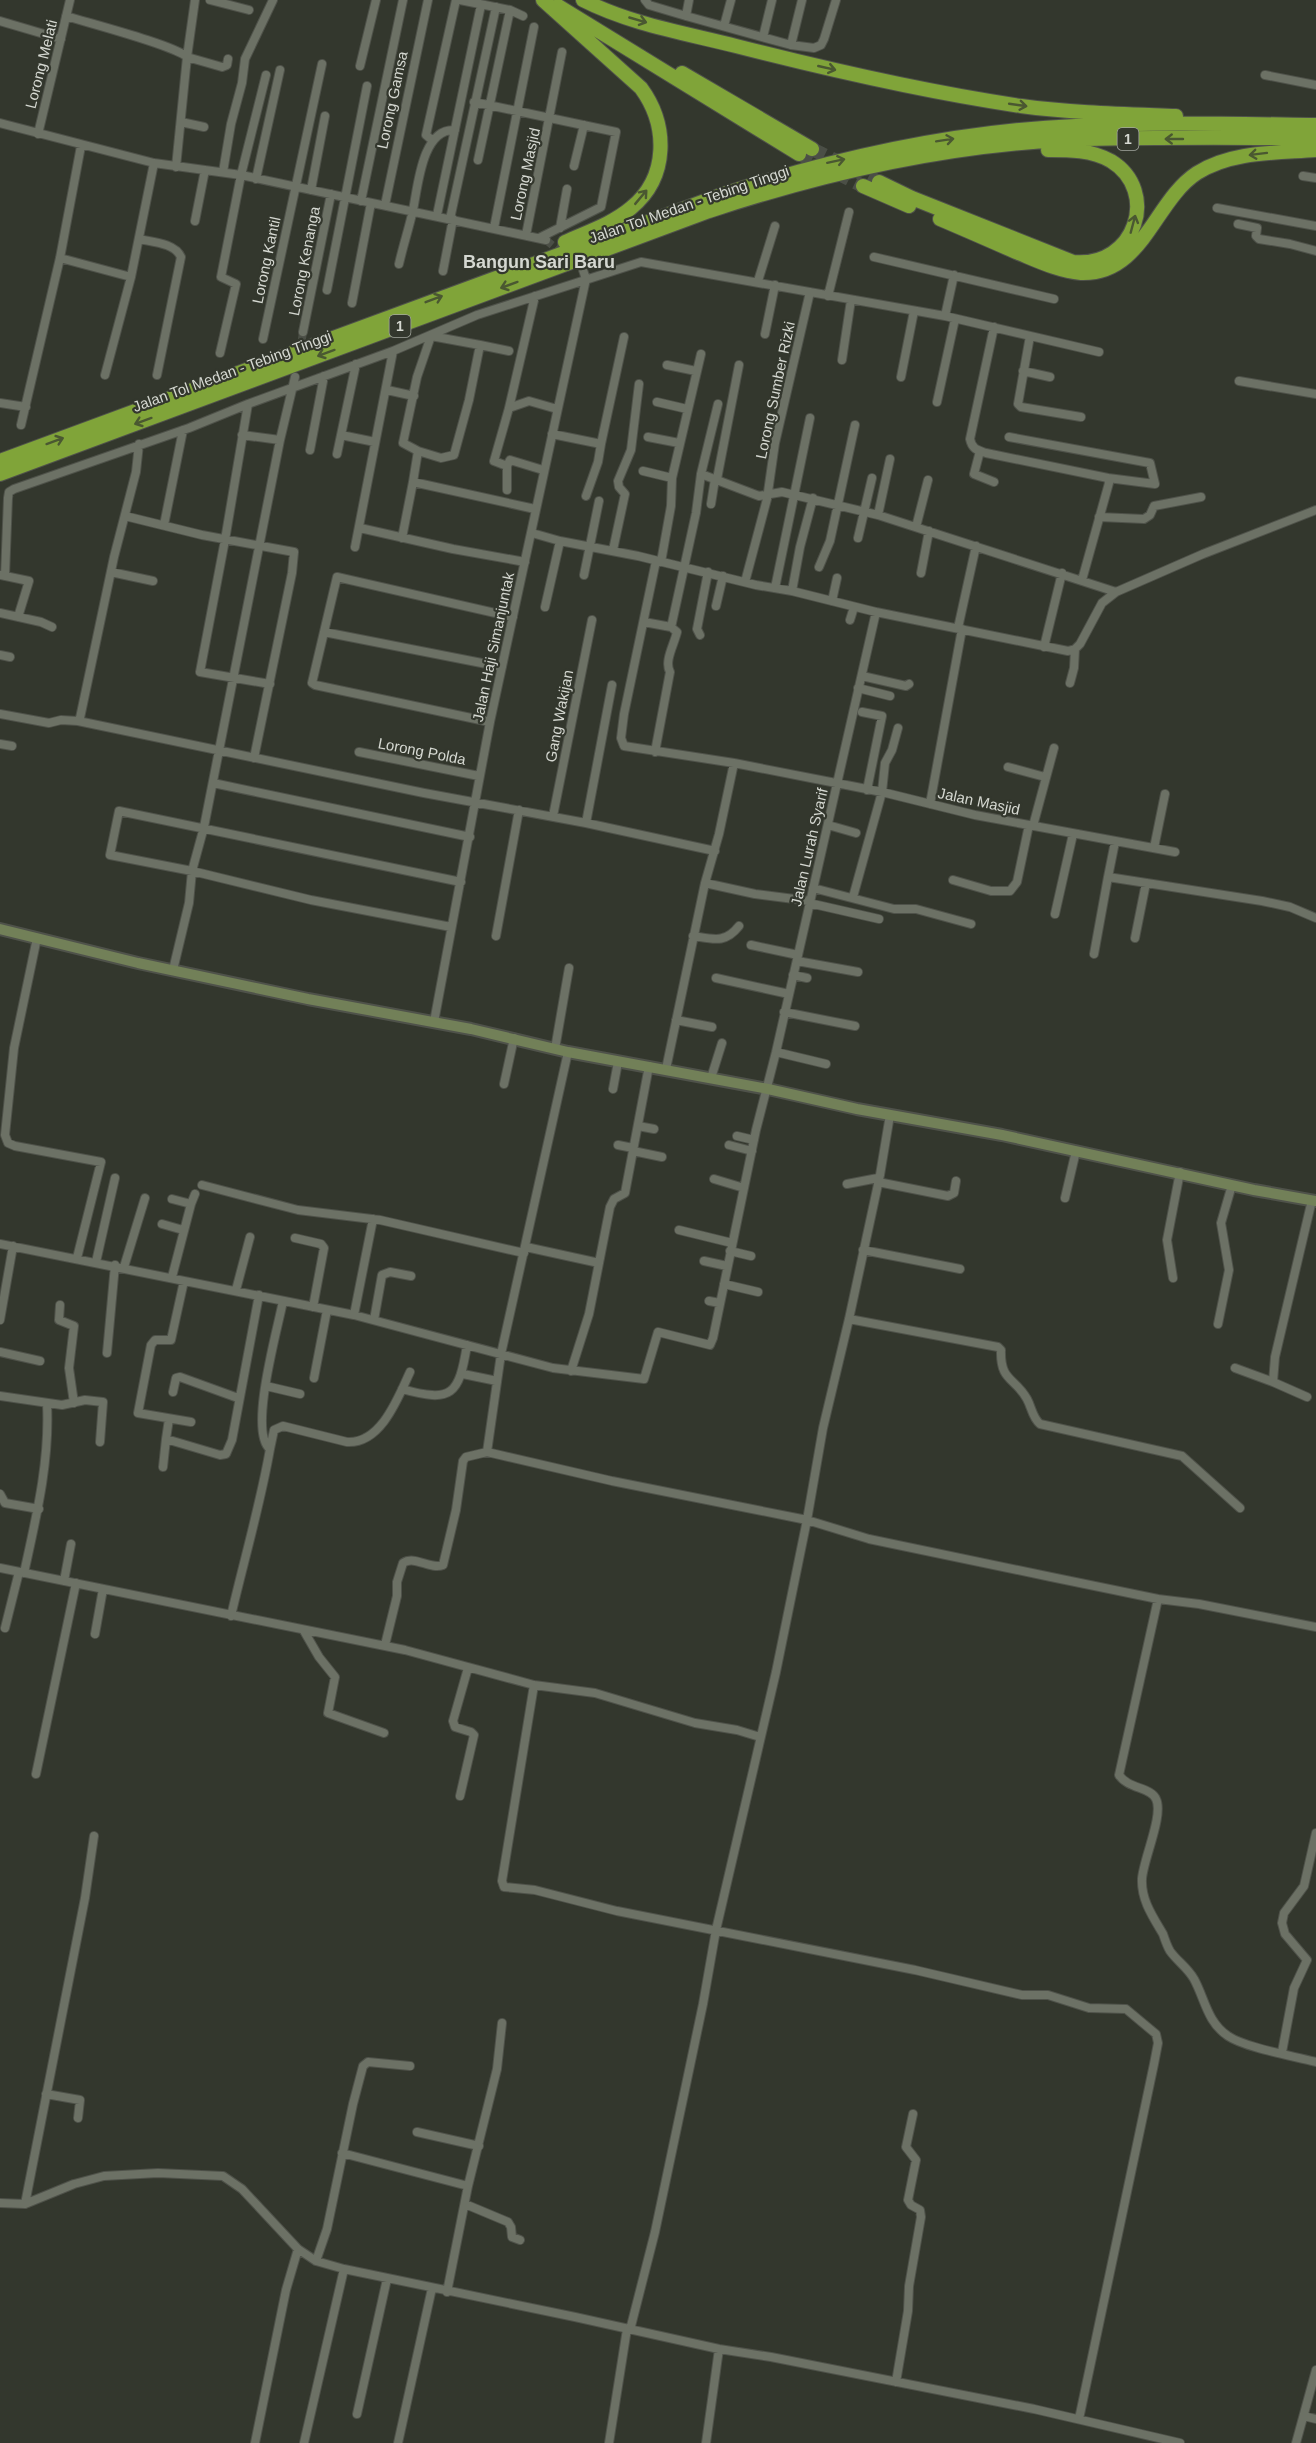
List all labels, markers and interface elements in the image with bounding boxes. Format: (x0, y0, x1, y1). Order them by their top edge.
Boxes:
one-way arrow (628, 15, 647, 27)
street label: Lorong Melati (22, 18, 60, 110)
street label: Lorong Gamsa (373, 49, 411, 150)
one-way arrow (817, 62, 836, 74)
one-way arrow (1008, 99, 1028, 110)
street label: Lorong Masjid (507, 126, 543, 222)
road number: 1 (1118, 128, 1138, 150)
one-way arrow (1164, 133, 1184, 145)
one-way arrow (934, 135, 954, 146)
one-way arrow (1248, 149, 1268, 160)
one-way arrow (826, 155, 845, 166)
street label: Jalan Tol Medan - Tebing Tinggi (587, 162, 791, 246)
one-way arrow (634, 190, 648, 205)
street label: Lorong Kenanga (285, 204, 323, 317)
street label: Lorong Kantil (248, 215, 284, 305)
one-way arrow (1128, 215, 1139, 234)
district label: Bangun Sari Baru (463, 252, 615, 272)
one-way arrow (500, 281, 518, 292)
one-way arrow (425, 293, 443, 304)
road number: 1 (390, 315, 410, 337)
street label: Lorong Sumber Rizki (752, 320, 798, 460)
street label: Jalan Tol Medan - Tebing Tinggi (130, 327, 334, 415)
one-way arrow (317, 349, 336, 360)
one-way arrow (134, 417, 153, 428)
one-way arrow (45, 434, 64, 445)
street label: Jalan Haji Simanjuntak (469, 570, 517, 723)
street label: Gang Wakijan (542, 668, 576, 764)
street label: Lorong Polda (377, 734, 468, 768)
street label: Jalan Masjid (936, 784, 1022, 818)
street label: Jalan Lurah Syarif (787, 785, 831, 908)

